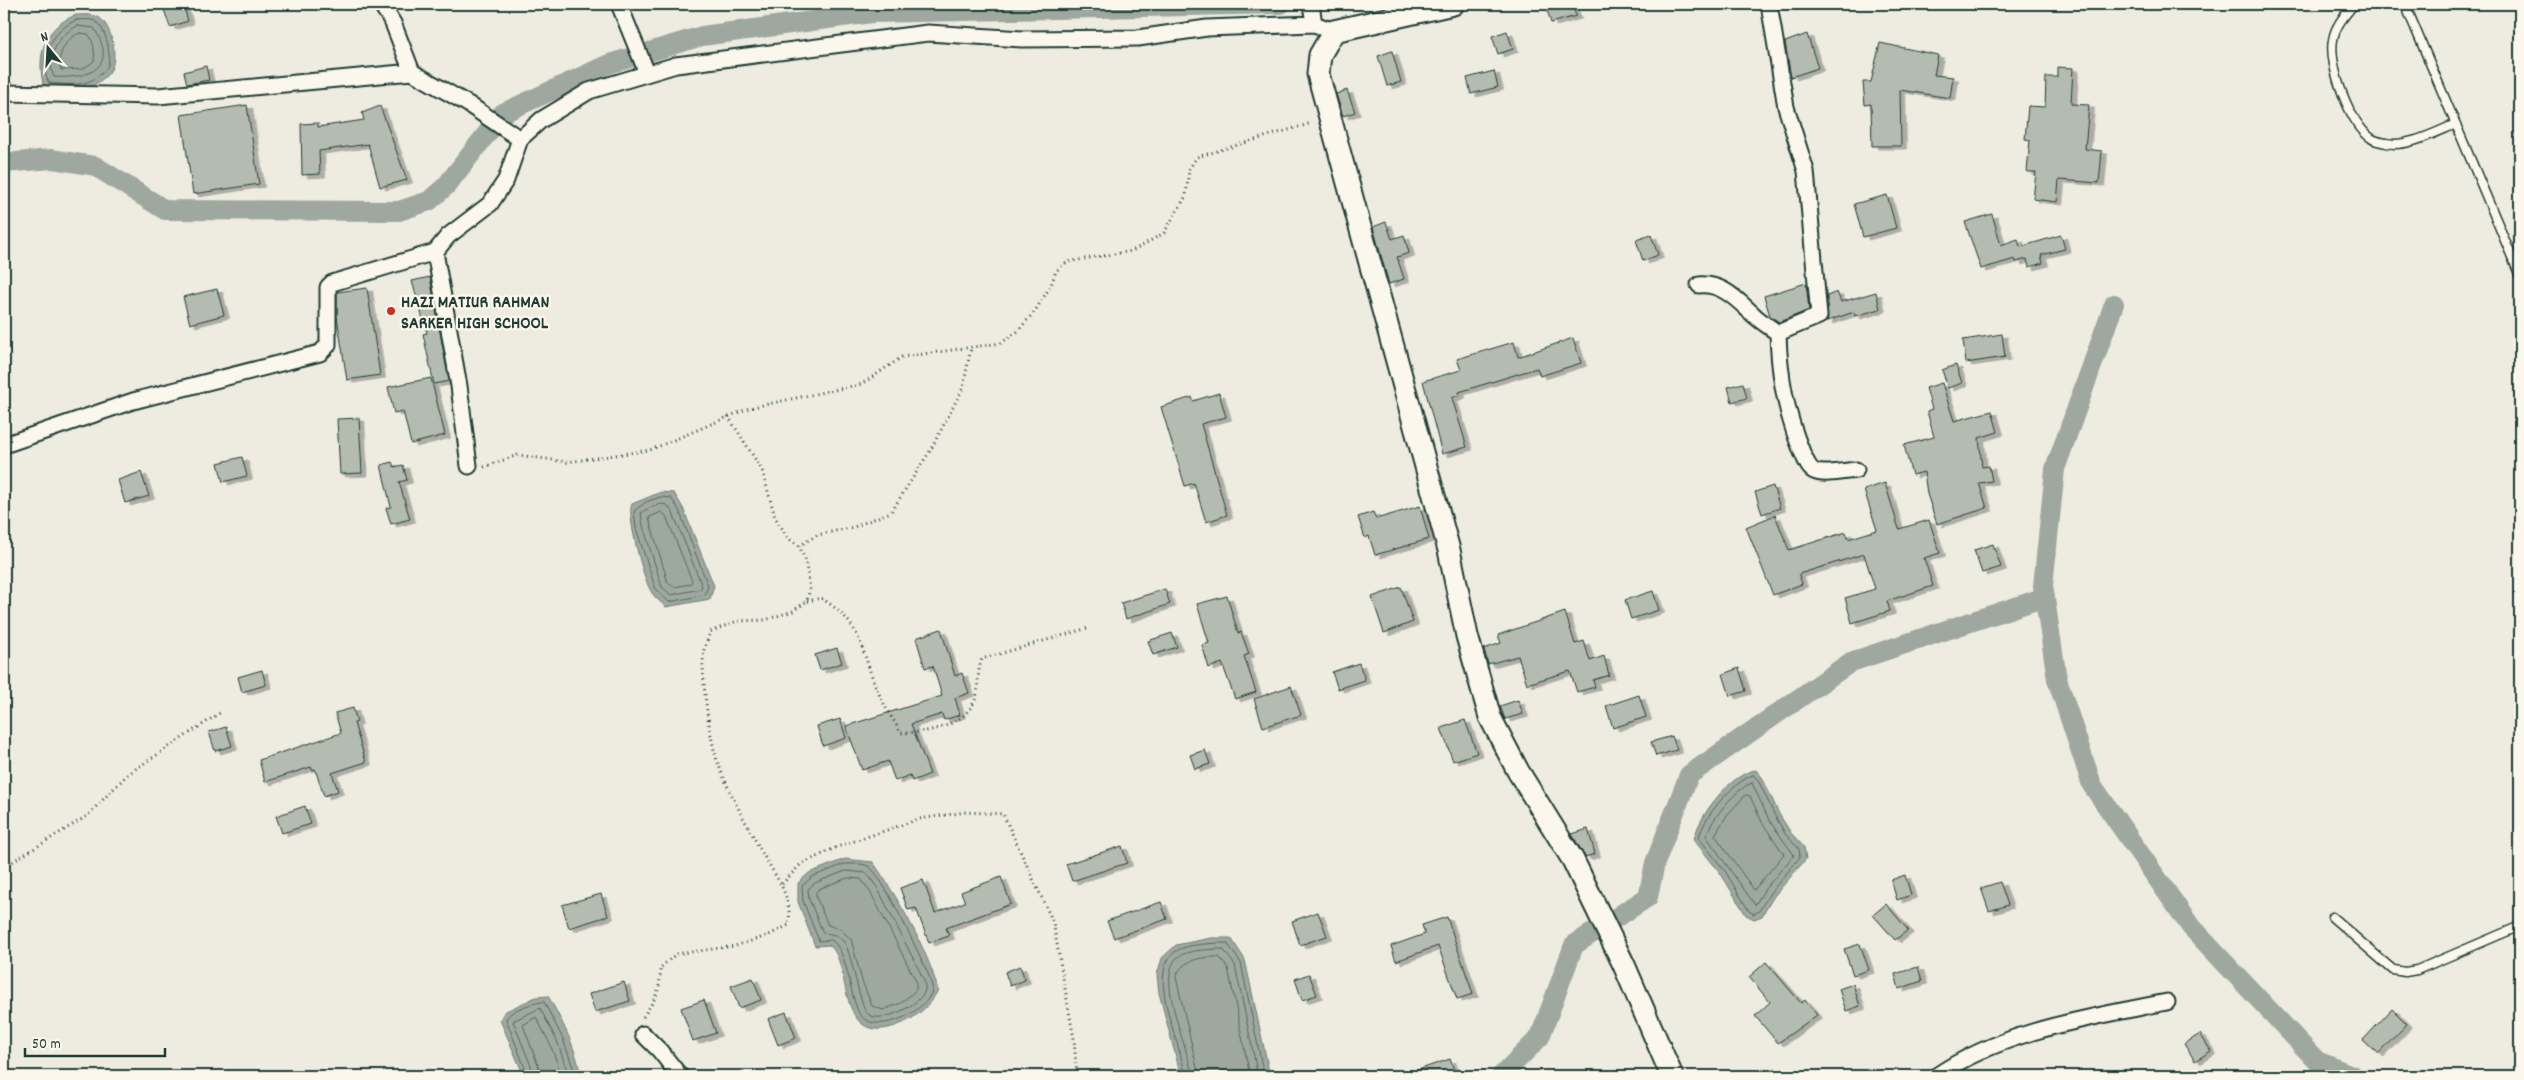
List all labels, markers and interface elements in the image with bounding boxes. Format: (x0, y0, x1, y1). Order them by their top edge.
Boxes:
north arrow (22, 22, 72, 72)
text: N (38, 27, 51, 48)
place label: HAZI MATIUR RAHMAN SARKER HIGH SCHOOL (401, 291, 550, 337)
marker: HAZI MATIUR RAHMAN SARKER HIGH SCHOOL (385, 305, 397, 317)
scale bar (25, 1025, 165, 1057)
text: 50 m (32, 1034, 61, 1056)

